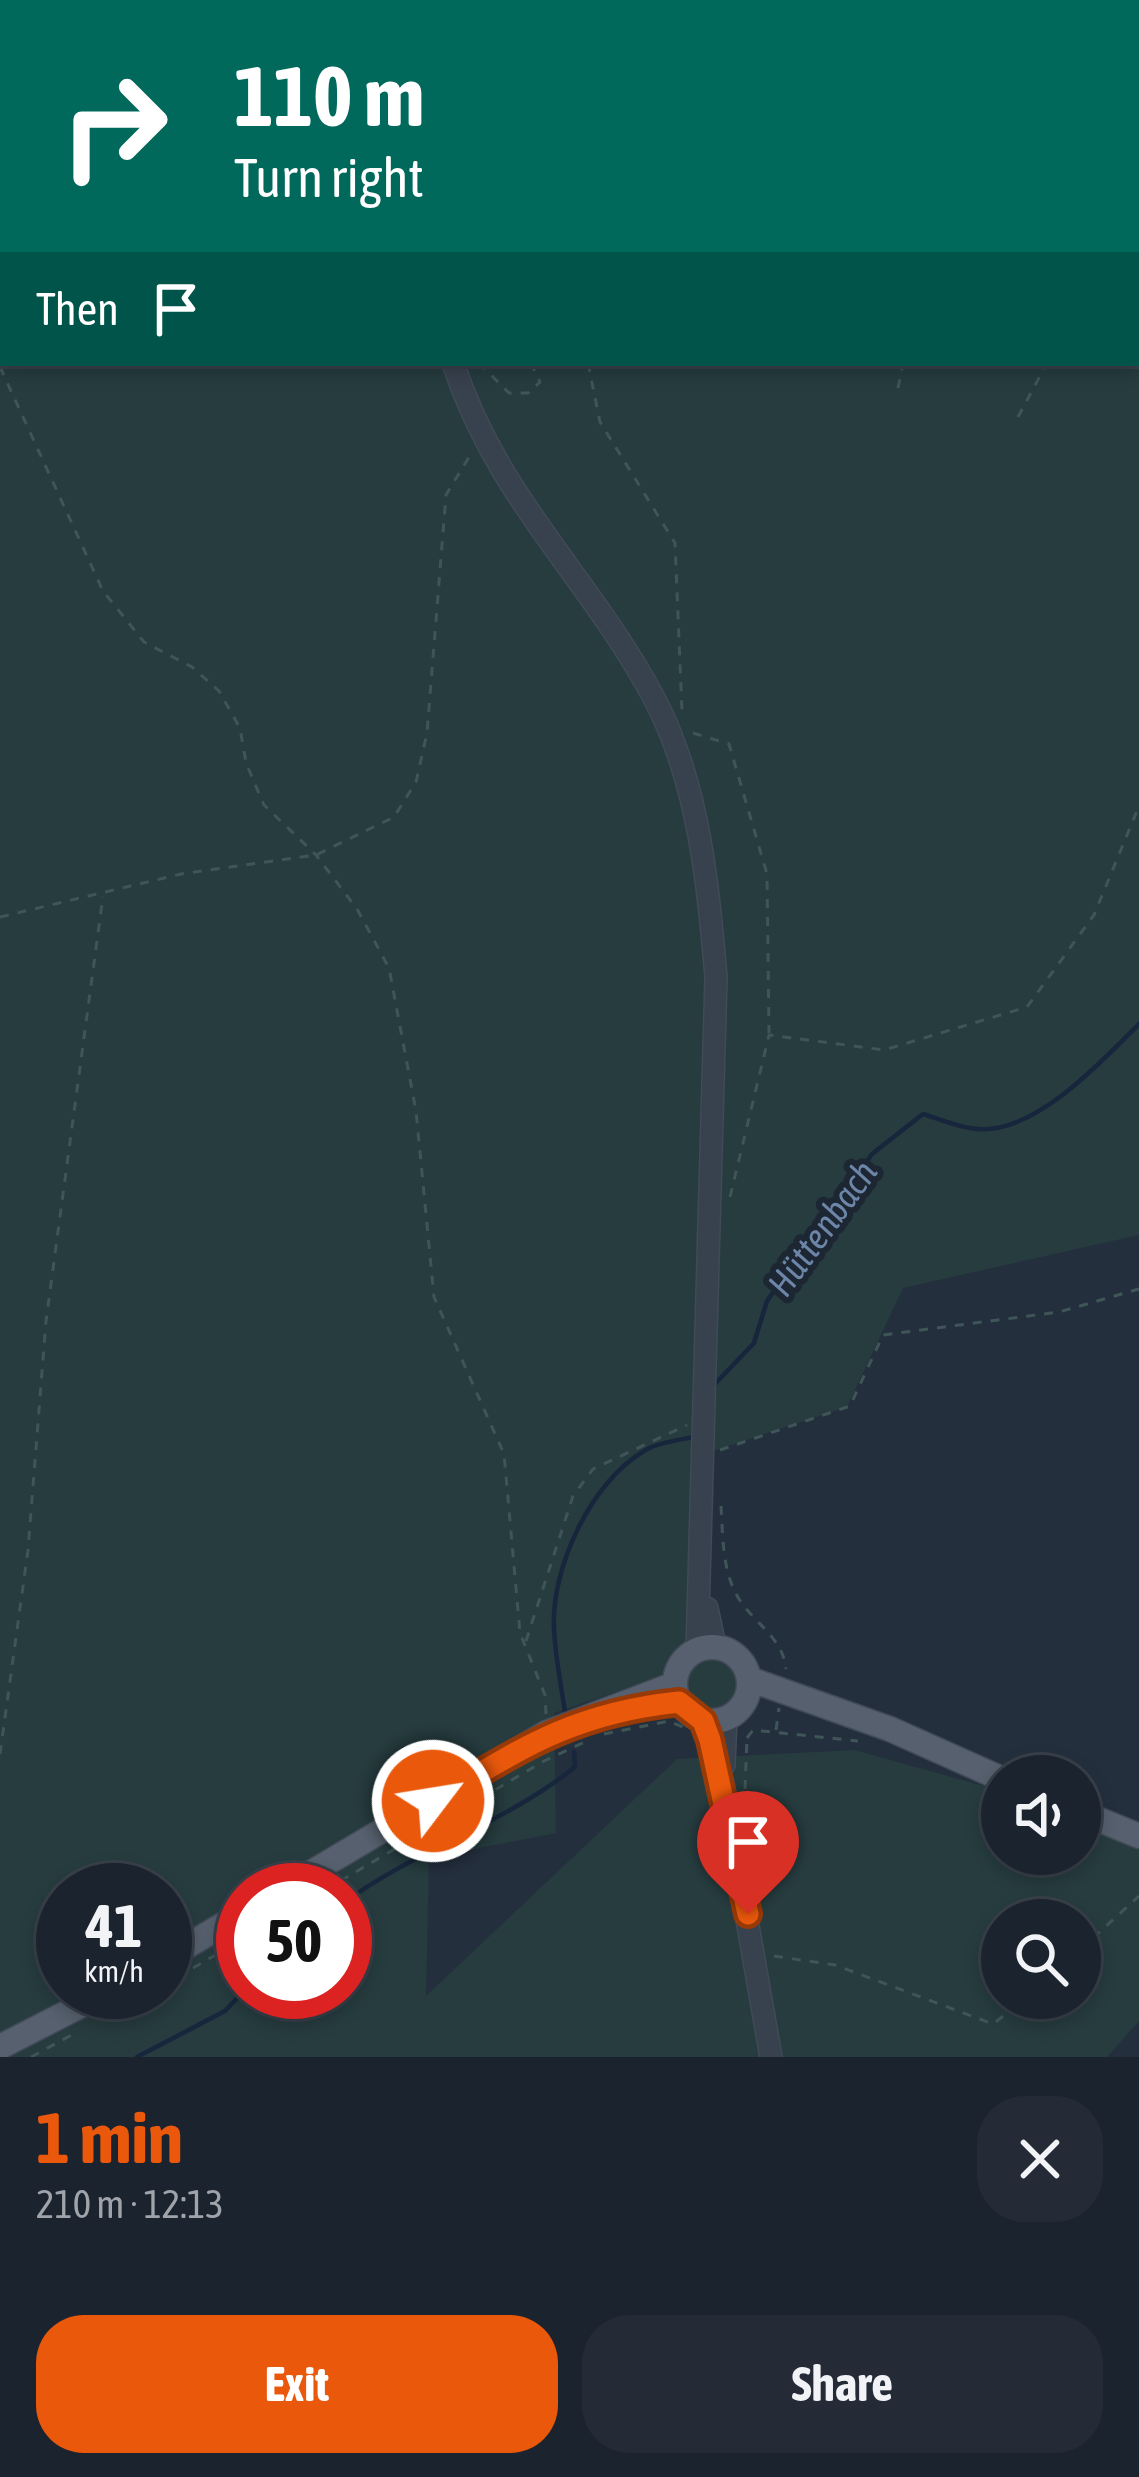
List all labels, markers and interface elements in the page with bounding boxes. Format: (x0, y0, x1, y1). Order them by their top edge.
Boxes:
icon: right (36, 48, 192, 204)
text: 110 m (234, 48, 424, 144)
text: Turn right (234, 147, 424, 208)
icon: arrive (143, 276, 209, 342)
text: Then (36, 283, 119, 335)
water label: Hüttenbach (759, 1152, 885, 1304)
position arrow (370, 1738, 496, 1864)
map controls (981, 1755, 1101, 2019)
button: sound (981, 1755, 1101, 1875)
pin (697, 1791, 799, 1914)
icon: arrive (715, 1809, 781, 1875)
speed limit sign: 50 (216, 1863, 372, 2019)
text: 41 (86, 1891, 142, 1960)
button: search (981, 1899, 1101, 2019)
text: km/h (84, 1954, 144, 1988)
text: 1 min (36, 2096, 183, 2178)
button: close (977, 2096, 1103, 2222)
text: 210 m · 12:13 (36, 2182, 224, 2226)
button: Exit (36, 2315, 558, 2453)
button: Share (582, 2315, 1103, 2453)

